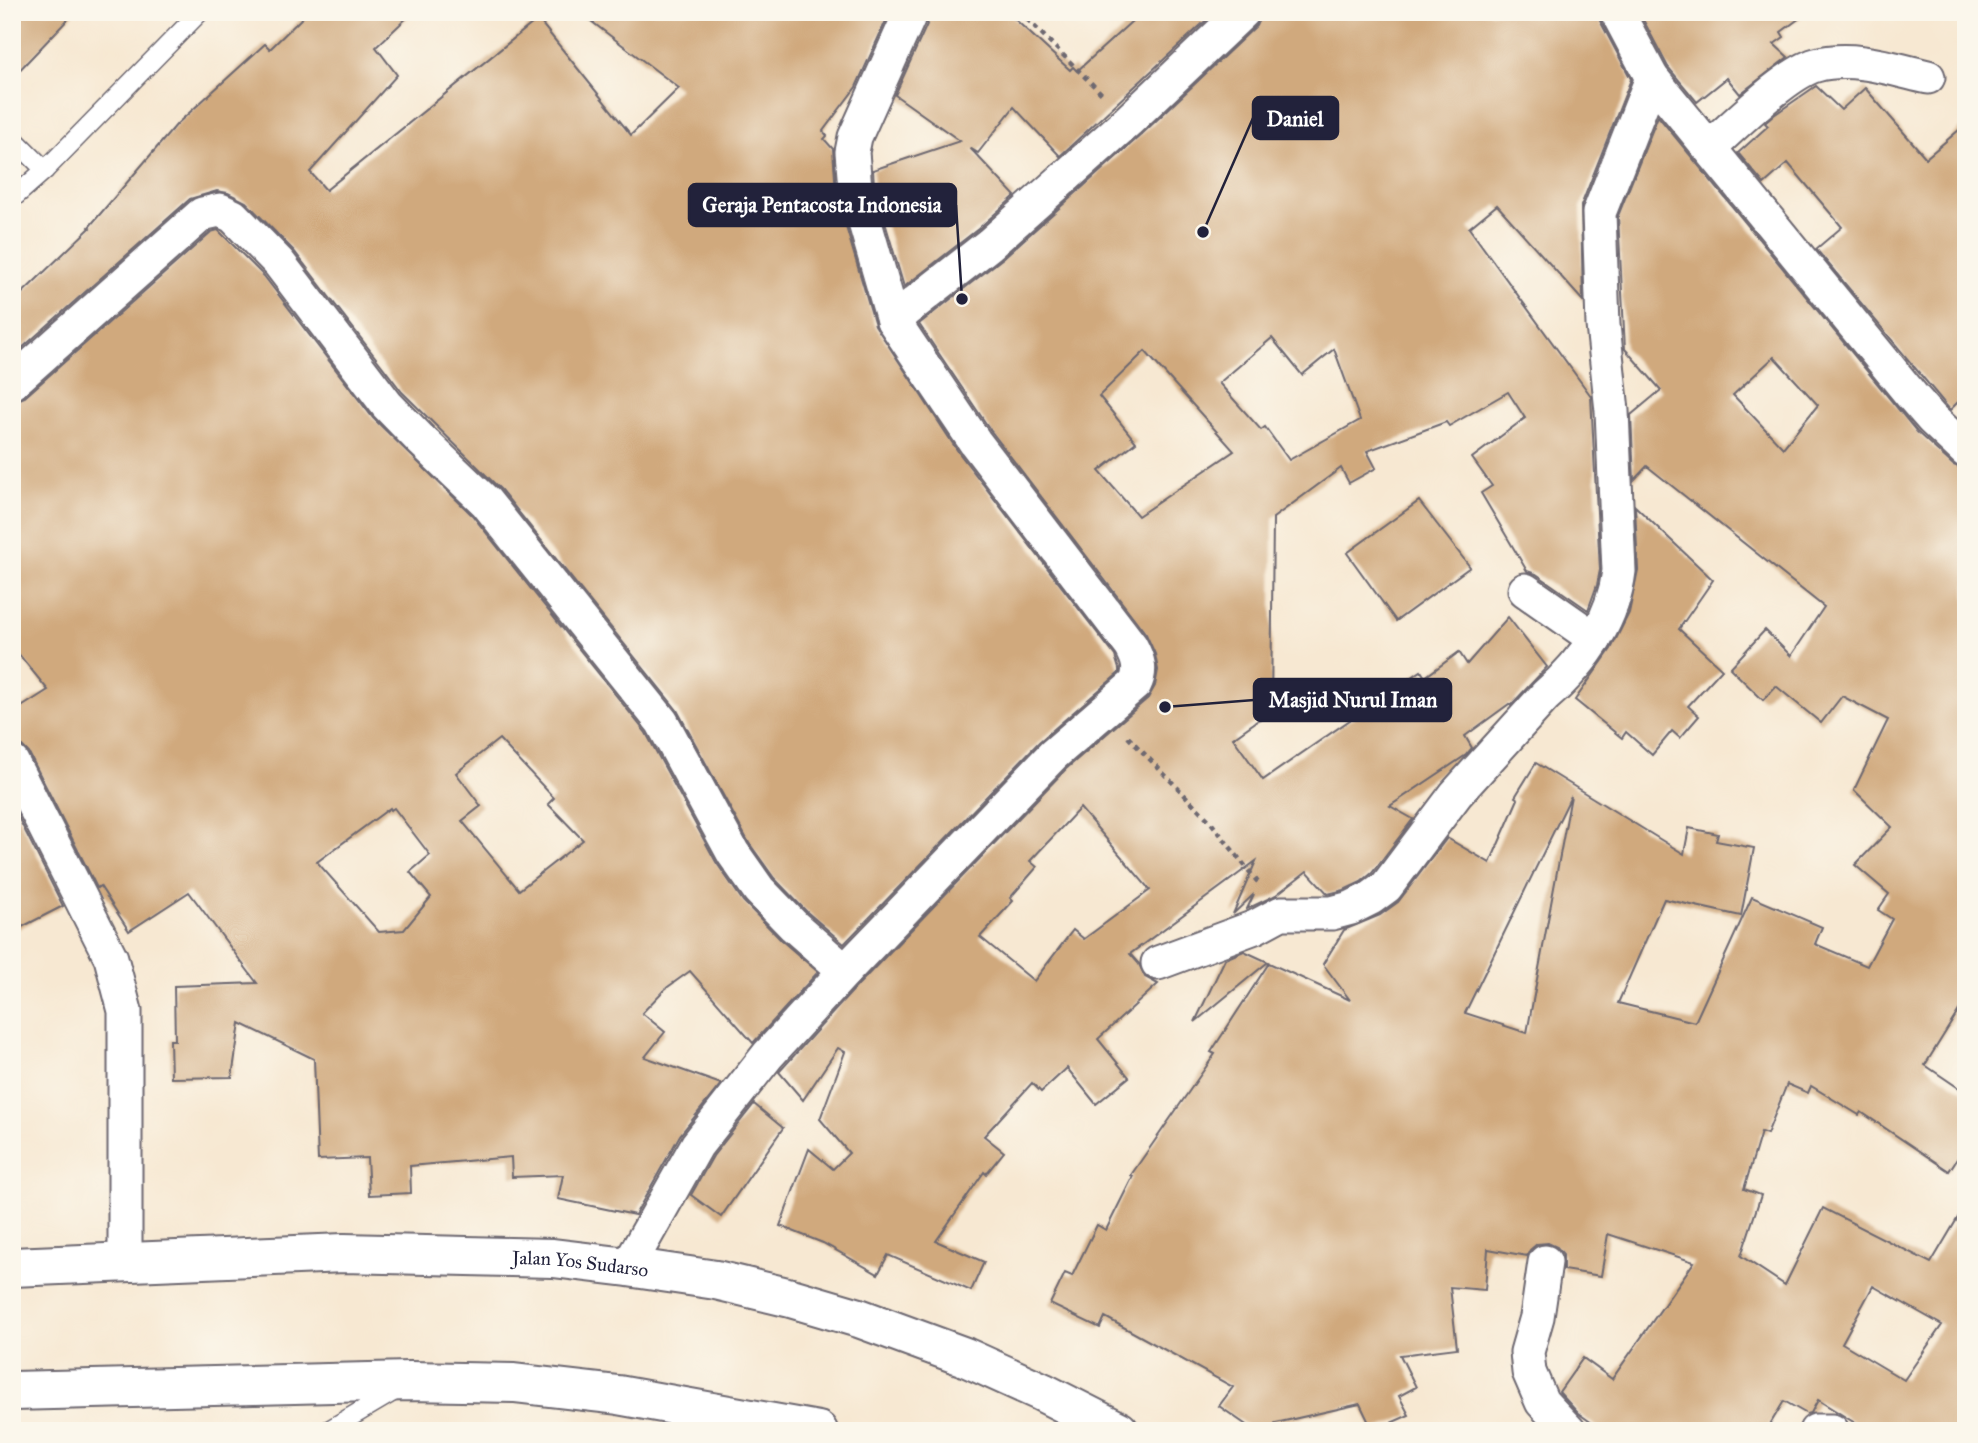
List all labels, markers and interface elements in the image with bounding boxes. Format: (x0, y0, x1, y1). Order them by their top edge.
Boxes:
callout: Daniel (1253, 97, 1338, 139)
text: Daniel (1267, 106, 1325, 132)
callout: Geraja Pentacosta Indonesia (689, 184, 956, 226)
text: Geraja Pentacosta Indonesia (702, 192, 943, 218)
callout: Masjid Nurul Iman (1254, 679, 1451, 721)
text: Masjid Nurul Iman (1269, 687, 1438, 713)
street label: Jalan Yos Sudarso (510, 1245, 650, 1281)

